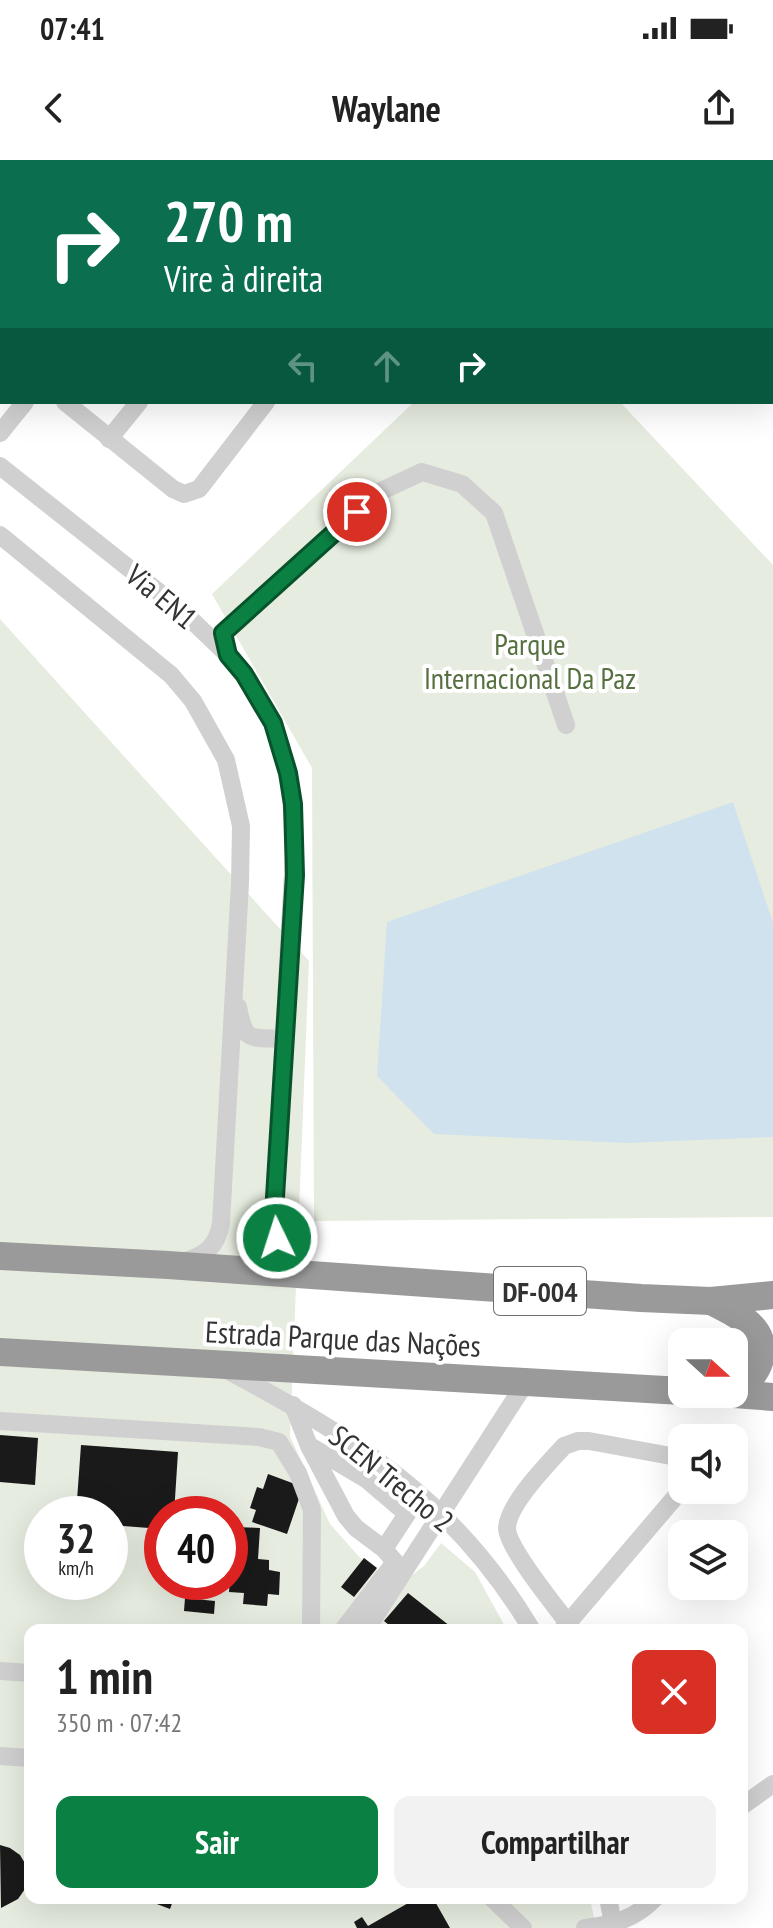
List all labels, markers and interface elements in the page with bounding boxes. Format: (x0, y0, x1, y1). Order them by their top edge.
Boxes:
text: 07:41 (40, 9, 105, 48)
text: Waylane (332, 85, 441, 132)
icon: back (32, 86, 76, 130)
icon: share (697, 86, 741, 130)
text: 270 m (164, 185, 293, 257)
icon: right (32, 192, 136, 296)
text: Vire à direita (164, 255, 323, 302)
icon: left (281, 344, 325, 388)
icon: ahead (365, 344, 409, 388)
icon: right (449, 344, 493, 388)
pin (323, 478, 391, 546)
icon: arrive (335, 490, 379, 534)
street label: Via EN1 (118, 554, 206, 637)
park label: Parque Internacional Da Paz (424, 624, 636, 697)
position arrow (235, 1196, 319, 1280)
road number: DF-004 (494, 1267, 586, 1315)
street label: Estrada Parque das Nações (204, 1311, 482, 1365)
north arrow (668, 1328, 748, 1408)
map controls (668, 1328, 748, 1600)
street label: SCEN Trecho 2 (322, 1416, 462, 1540)
button: sound (668, 1424, 748, 1504)
speed limit sign: 40 (144, 1496, 248, 1600)
text: 32 (57, 1512, 95, 1564)
button: layers (668, 1520, 748, 1600)
text: km/h (58, 1555, 94, 1581)
text: 1 min (56, 1645, 153, 1707)
button: close (632, 1650, 716, 1734)
text: 350 m · 07:42 (56, 1706, 182, 1739)
button: Sair (56, 1796, 378, 1888)
button: Compartilhar (394, 1796, 716, 1888)

